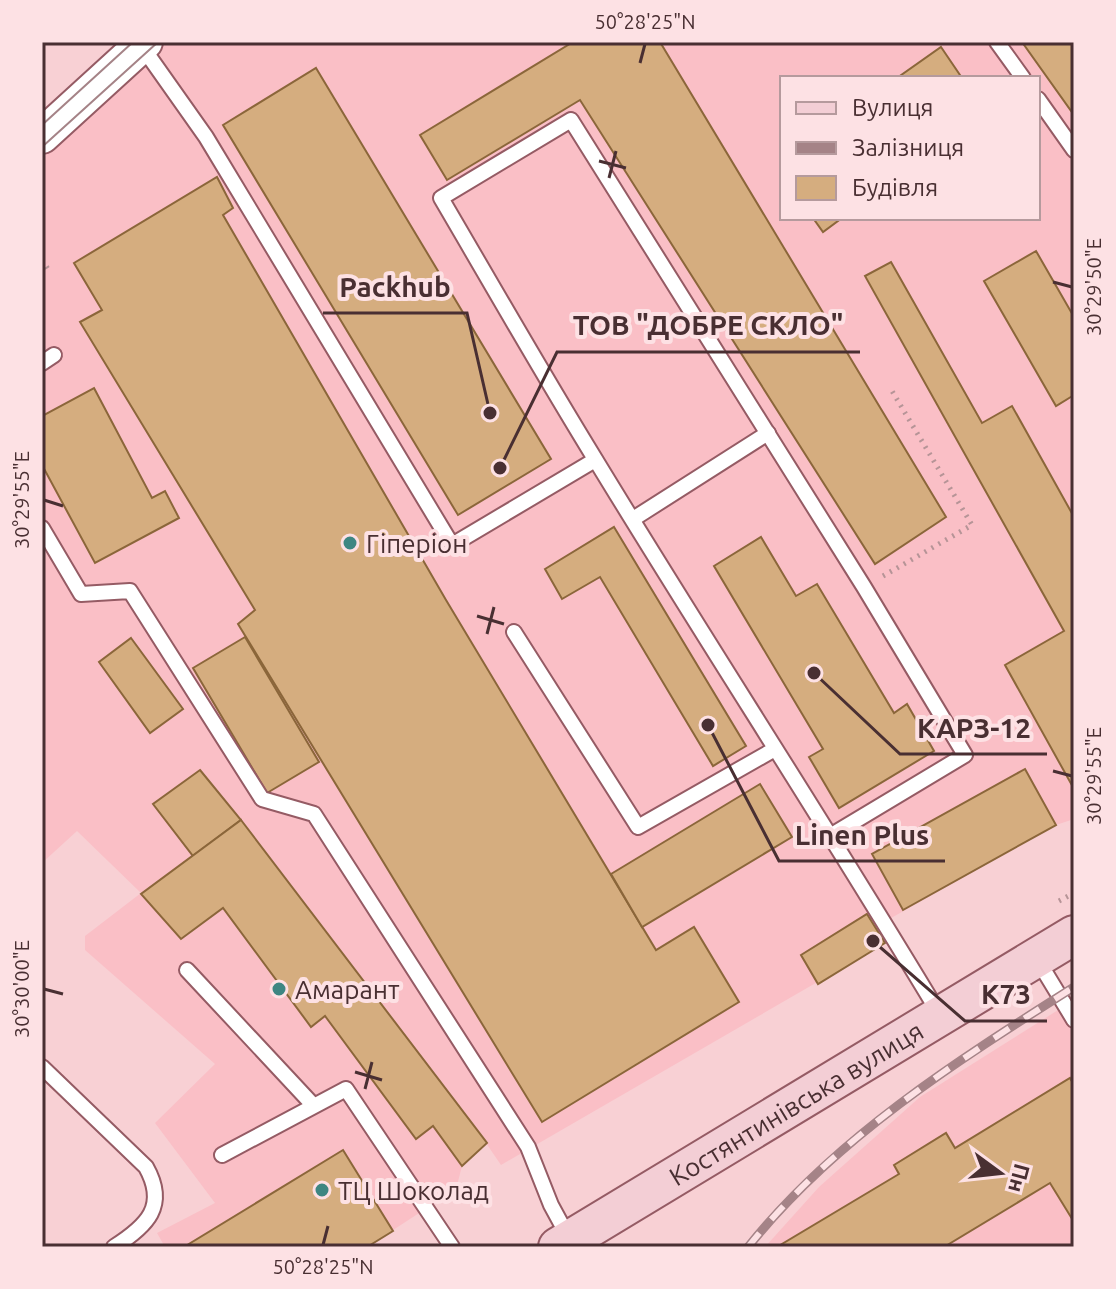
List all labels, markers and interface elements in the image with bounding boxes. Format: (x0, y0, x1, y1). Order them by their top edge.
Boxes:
text: 50°28'25"N (594, 10, 696, 33)
legend (780, 76, 1040, 220)
text: Вулиця (852, 94, 934, 121)
text: Залізниця (852, 134, 964, 161)
text: Будівля (852, 174, 938, 201)
text: 30°29'50"E (1082, 238, 1105, 336)
callout: Packhub (323, 261, 467, 313)
text: Packhub (339, 271, 451, 302)
callout: ТОВ "ДОБРЕ СКЛО" (557, 300, 860, 352)
text: ТОВ "ДОБРЕ СКЛО" (573, 309, 843, 340)
text: 30°29'55"E (10, 451, 33, 549)
place label: Гіперіон (366, 529, 467, 558)
marker: Гіперіон (341, 534, 359, 552)
callout: КАРЗ-12 (900, 702, 1047, 754)
text: КАРЗ-12 (917, 712, 1031, 743)
text: 30°29'55"E (1082, 727, 1105, 825)
callout: Linen Plus (779, 809, 945, 861)
text: Linen Plus (795, 819, 929, 850)
text: 30°30'00"E (10, 940, 33, 1038)
callout: К73 (965, 969, 1047, 1021)
place label: Амарант (295, 975, 400, 1004)
text: К73 (981, 978, 1031, 1009)
marker: Амарант (270, 980, 288, 998)
street label: Костянтинівська вулиця (664, 1015, 928, 1191)
north arrow (960, 1133, 1040, 1213)
text: Пн (1004, 1161, 1036, 1195)
place label: ТЦ Шоколад (338, 1176, 489, 1205)
marker: ТЦ Шоколад (313, 1181, 331, 1199)
text: 50°28'25"N (272, 1255, 374, 1278)

